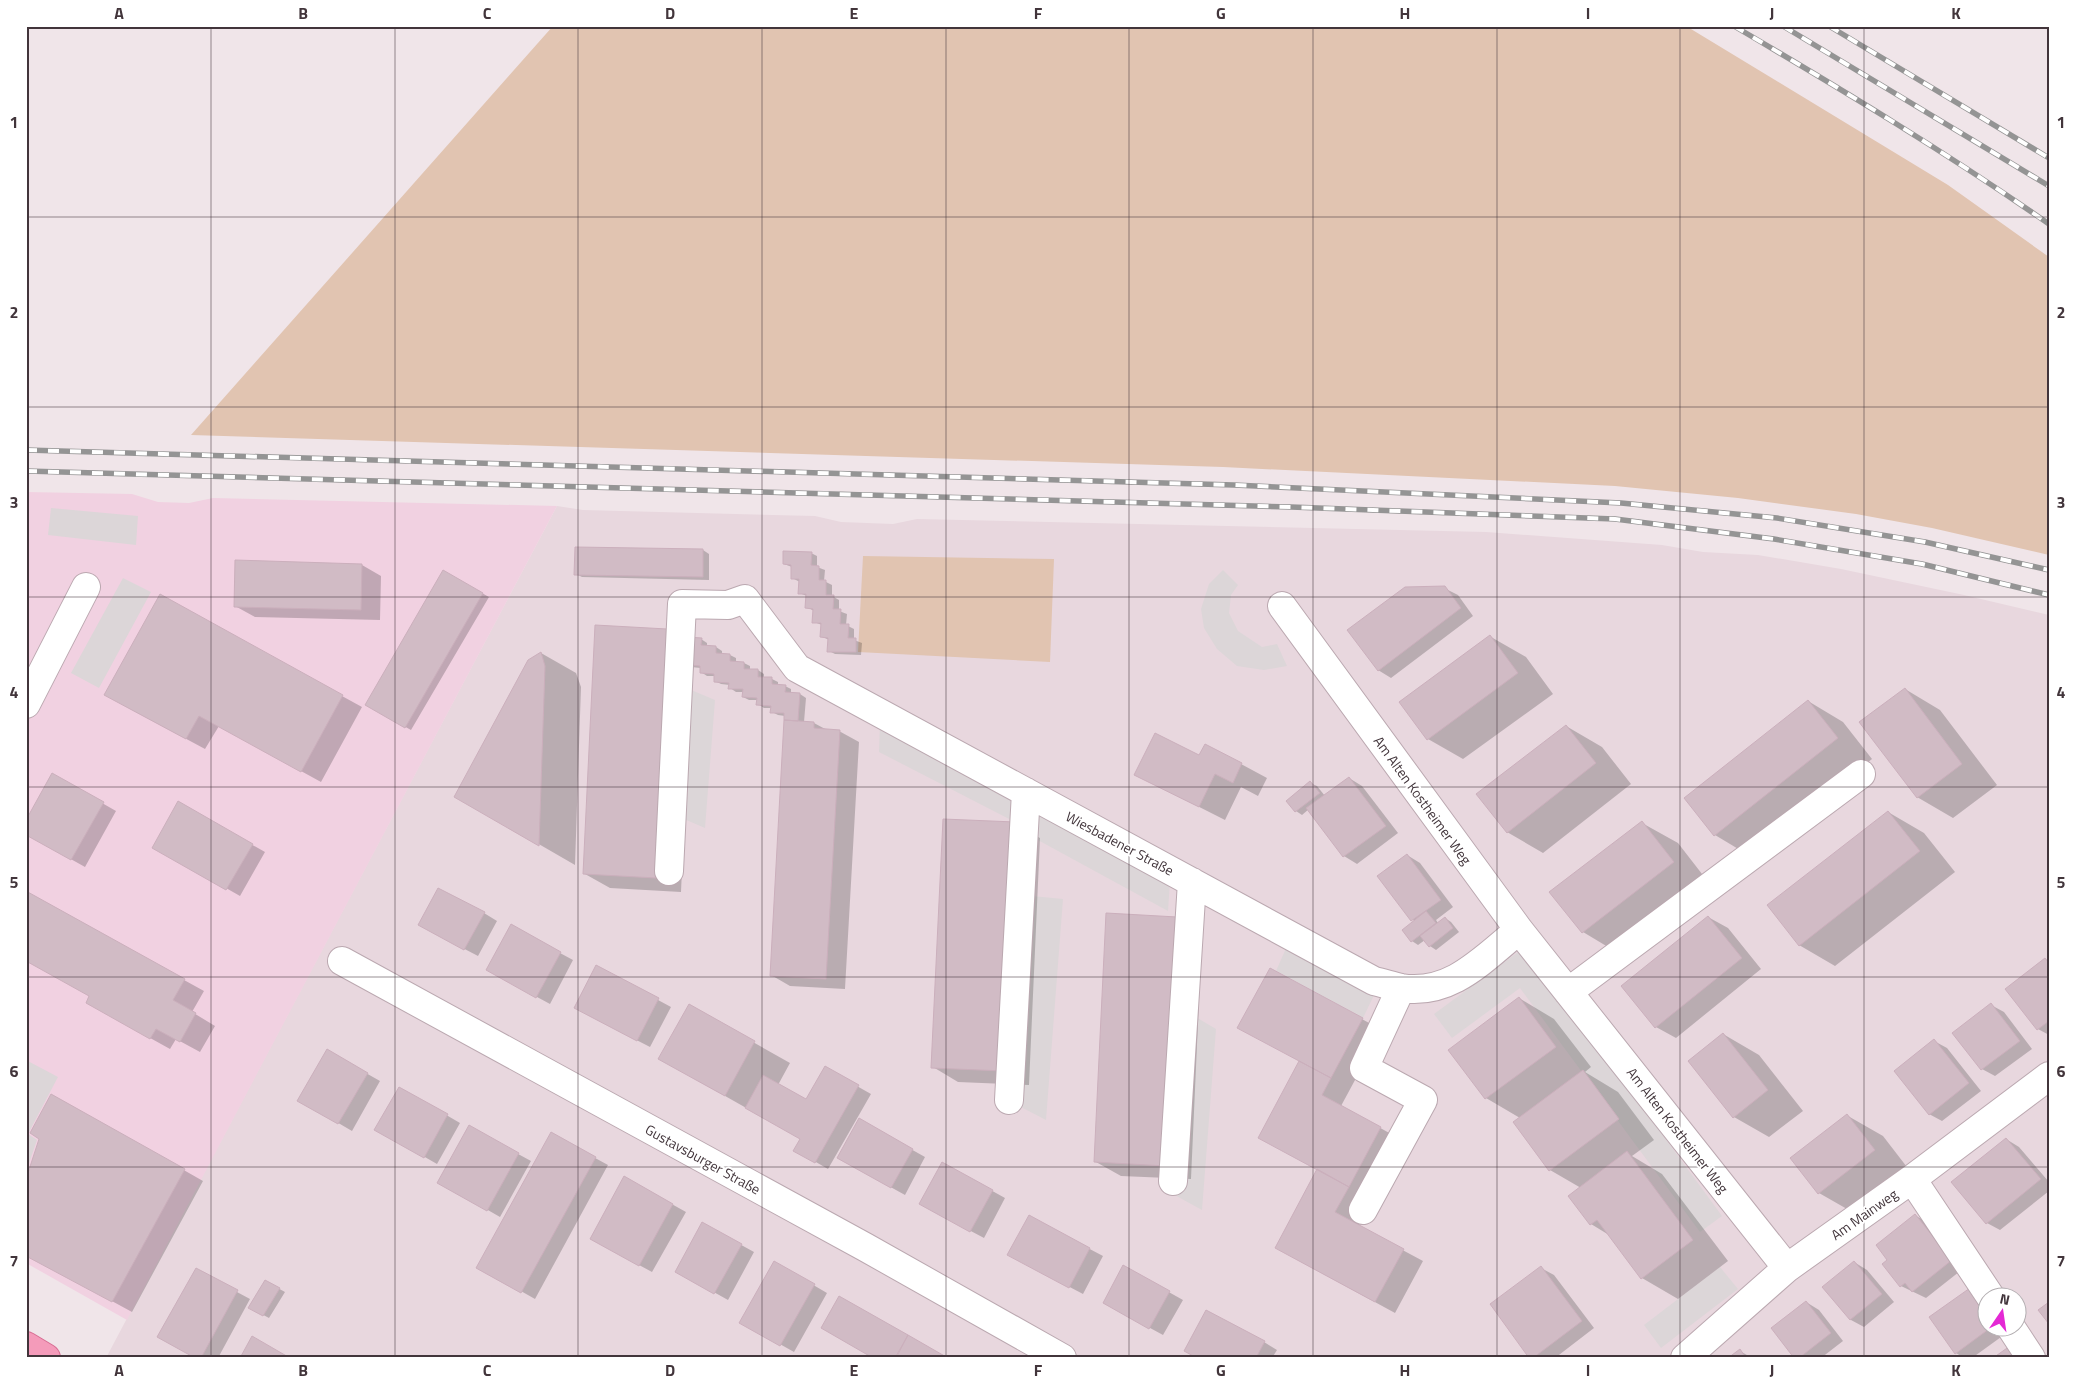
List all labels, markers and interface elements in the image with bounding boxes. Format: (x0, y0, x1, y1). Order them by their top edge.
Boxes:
text: A (114, 1, 124, 25)
text: B (298, 1, 308, 25)
text: C (483, 1, 492, 25)
text: D (665, 1, 675, 25)
text: E (850, 1, 859, 25)
text: F (1034, 1, 1043, 25)
text: G (1216, 1, 1226, 25)
text: H (1400, 1, 1410, 25)
text: I (1586, 1, 1590, 25)
text: J (1770, 1, 1774, 25)
text: K (1951, 1, 1961, 25)
text: 1 (10, 110, 18, 134)
text: 1 (2057, 110, 2065, 134)
text: 2 (10, 300, 18, 324)
text: 2 (2057, 300, 2065, 324)
text: 3 (10, 490, 18, 514)
text: 3 (2057, 490, 2065, 514)
text: 4 (10, 680, 19, 704)
text: 4 (2057, 680, 2066, 704)
street label: Am Alten Kostheimer Weg (1369, 731, 1477, 869)
street label: Wiesbadener Straße (1062, 806, 1178, 880)
text: 5 (10, 870, 19, 894)
text: 5 (2057, 870, 2066, 894)
text: 6 (10, 1059, 19, 1083)
text: 6 (2057, 1059, 2066, 1083)
street label: Am Alten Kostheimer Weg (1622, 1063, 1734, 1197)
street label: Gustavsburger Straße (642, 1119, 764, 1199)
street label: Am Mainweg (1826, 1183, 1902, 1245)
text: 7 (10, 1249, 18, 1273)
text: 7 (2057, 1249, 2065, 1273)
north arrow (1978, 1286, 2028, 1336)
text: N (1998, 1288, 2012, 1310)
text: A (114, 1358, 124, 1382)
text: B (298, 1358, 308, 1382)
text: C (483, 1358, 492, 1382)
text: D (665, 1358, 675, 1382)
text: E (850, 1358, 859, 1382)
text: F (1034, 1358, 1043, 1382)
text: G (1216, 1358, 1226, 1382)
text: H (1400, 1358, 1410, 1382)
text: I (1586, 1358, 1590, 1382)
text: J (1770, 1358, 1774, 1382)
text: K (1951, 1358, 1961, 1382)

